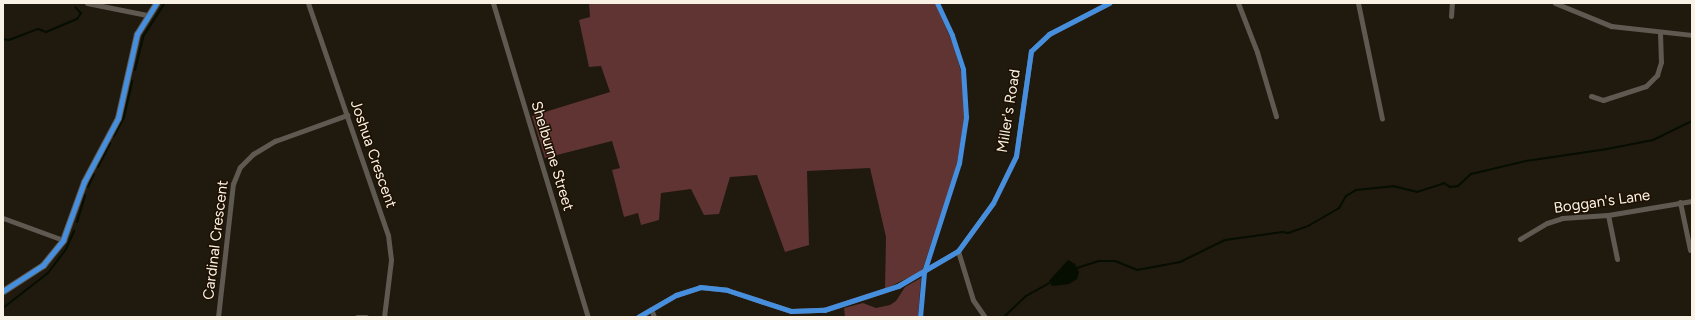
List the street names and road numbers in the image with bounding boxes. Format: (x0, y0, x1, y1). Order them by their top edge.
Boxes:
street label: Miller's Road (994, 68, 1024, 154)
street label: Joshua Crescent (346, 98, 400, 210)
street label: Shelburne Street (527, 99, 577, 213)
street label: Cardinal Crescent (200, 179, 232, 301)
street label: Boggan's Lane (1553, 186, 1651, 218)

